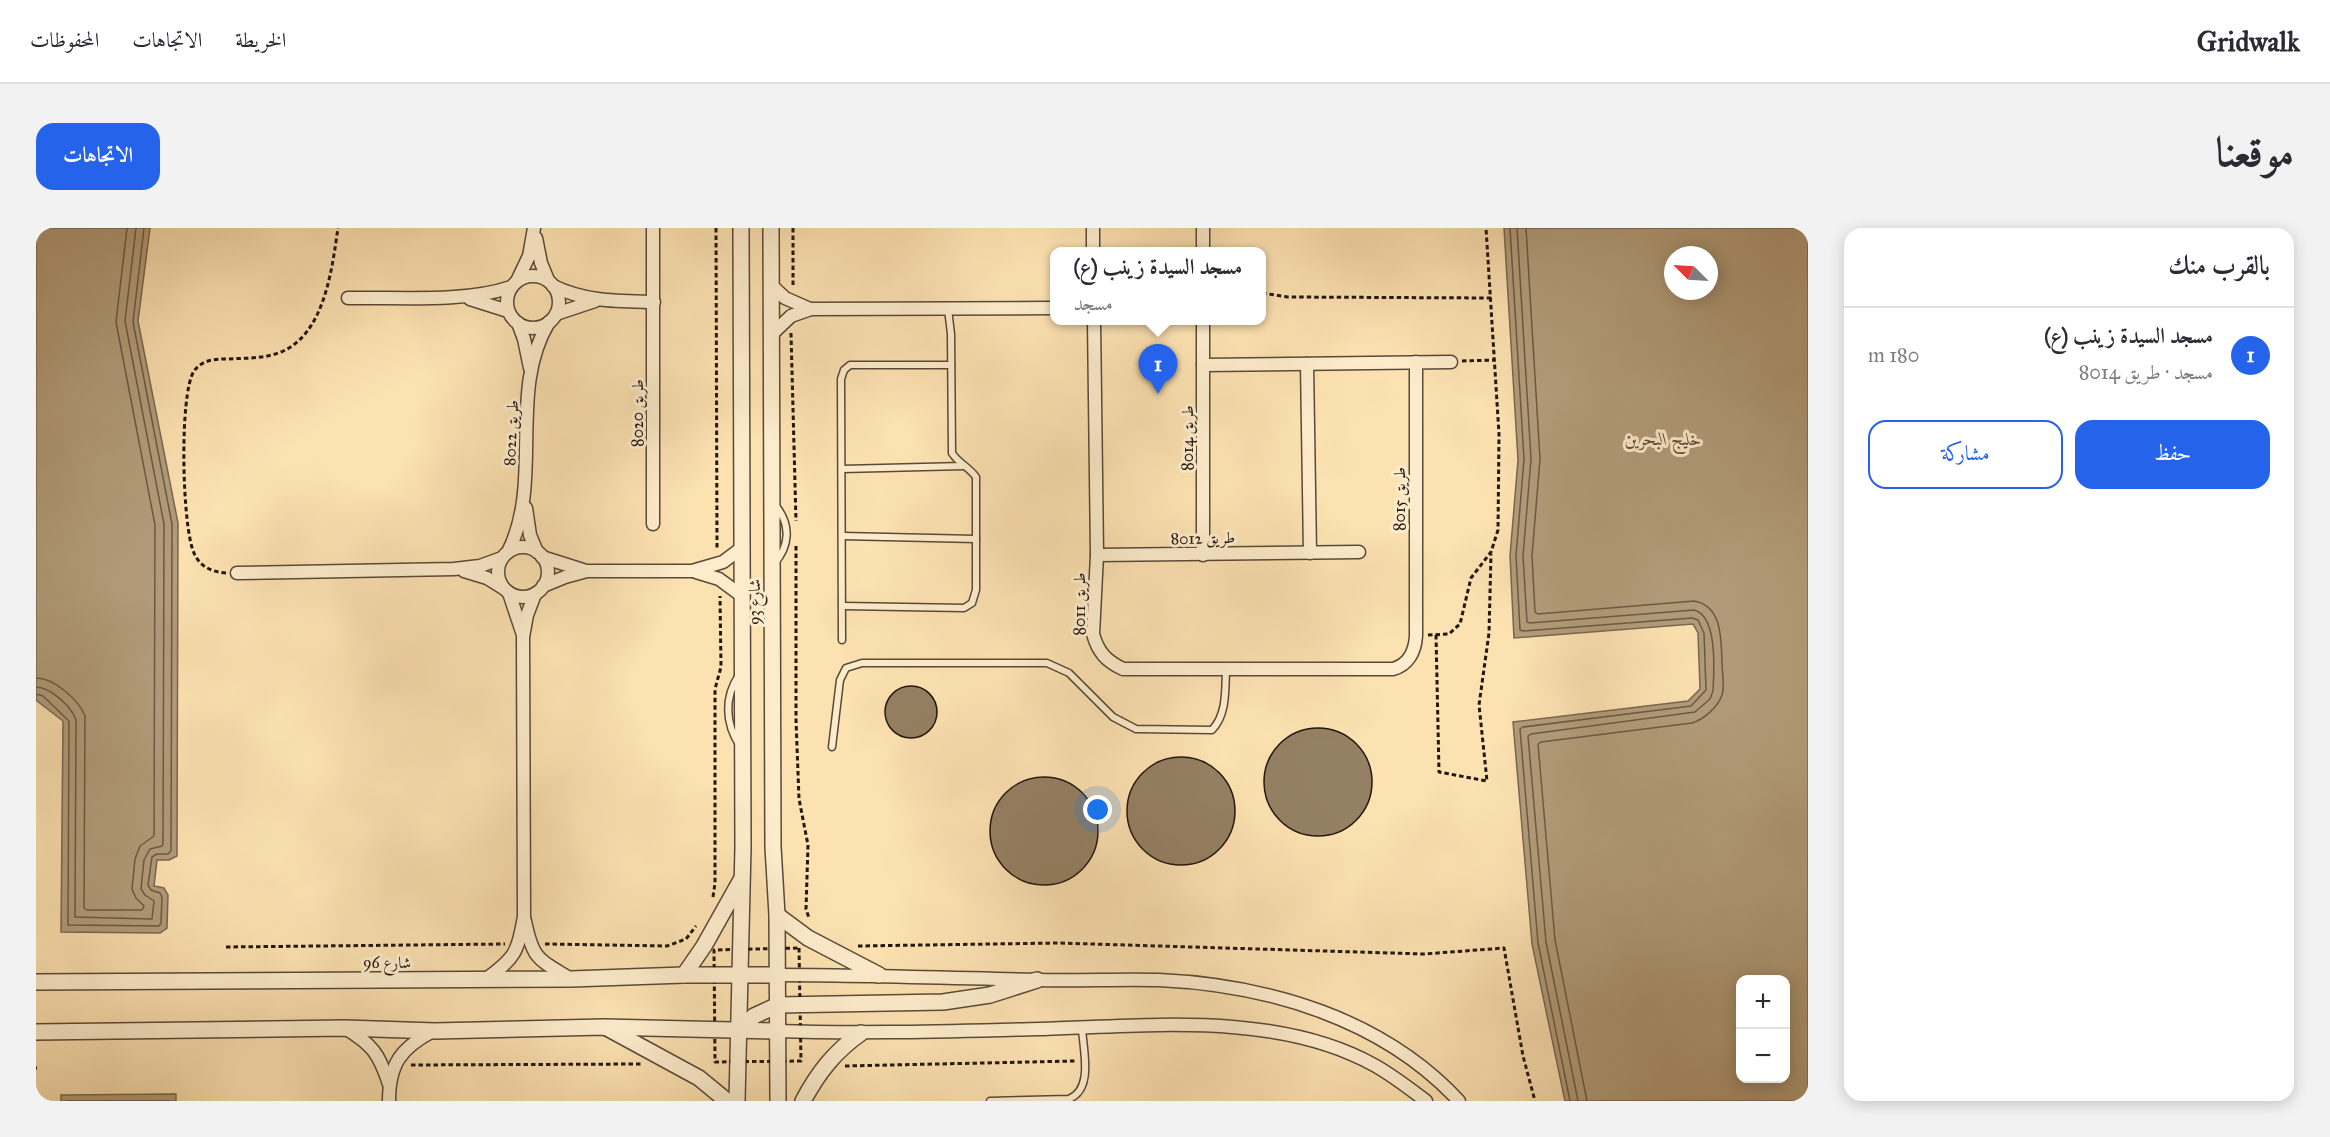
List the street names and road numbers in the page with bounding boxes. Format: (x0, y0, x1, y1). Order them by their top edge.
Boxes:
street label: طريق 8020 (628, 379, 648, 447)
street label: طريق 8022 (500, 399, 523, 467)
street label: طريق 8014 (1178, 405, 1198, 471)
street label: طريق 8015 (1390, 467, 1410, 531)
street label: طريق 8012 (1171, 528, 1235, 549)
street label: طريق 8011 (1070, 572, 1090, 636)
street label: شارع 93 (745, 579, 768, 625)
street label: شارع 96 (363, 953, 411, 976)

